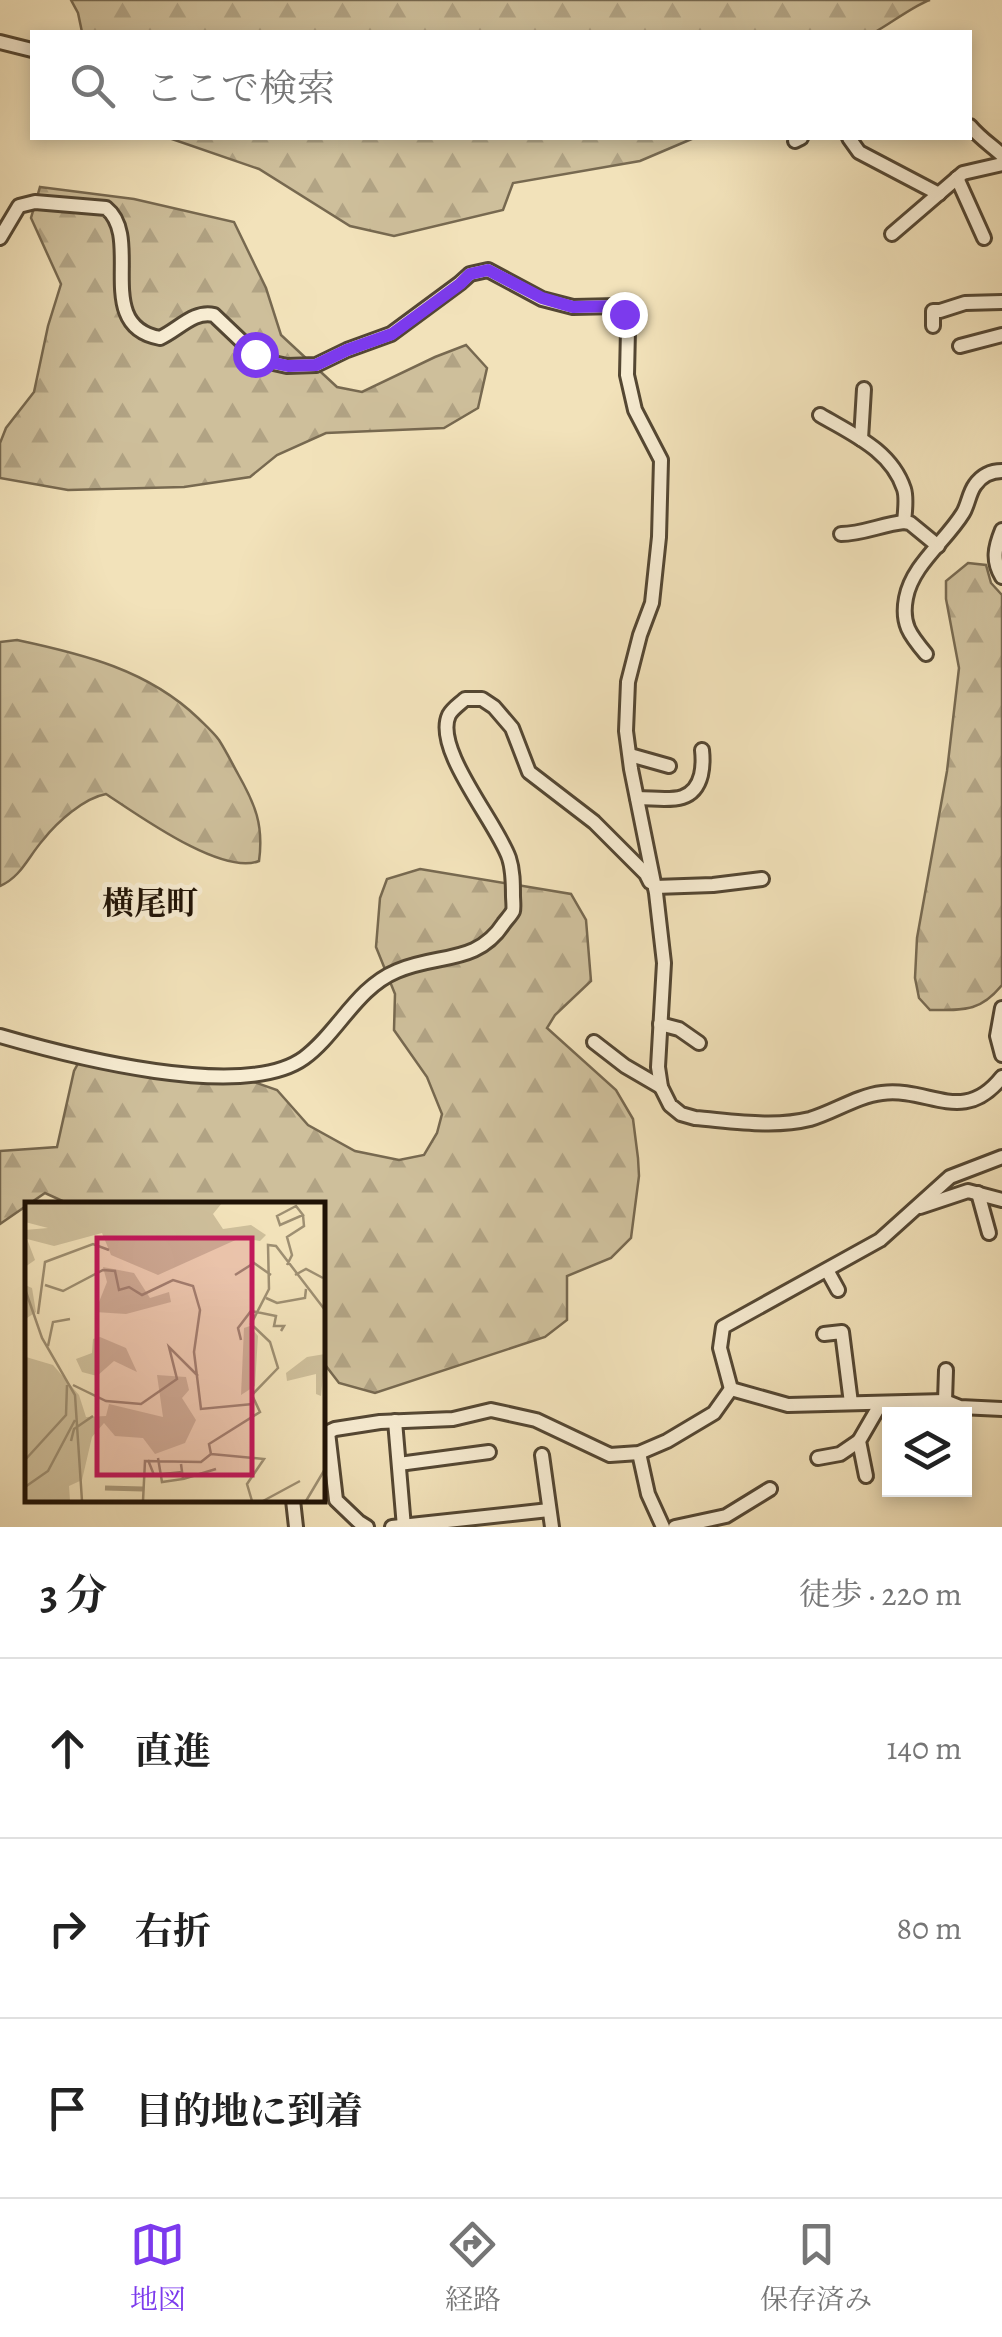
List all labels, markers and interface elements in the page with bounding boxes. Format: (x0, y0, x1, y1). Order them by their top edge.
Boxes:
search box (30, 30, 972, 140)
icon: search (65, 58, 120, 113)
text: ここで検索 (145, 62, 335, 114)
route end (602, 292, 648, 338)
route start (233, 332, 279, 378)
district label: 横尾町 (102, 881, 198, 925)
inset map (25, 1202, 325, 1502)
map controls (882, 1407, 972, 1497)
button: layers (882, 1407, 972, 1497)
text: 3 分 (40, 1566, 107, 1623)
text: 徒歩 · 220 m (799, 1572, 962, 1616)
icon: ahead (40, 1721, 95, 1776)
text: 直進 (135, 1725, 211, 1777)
text: 140 m (887, 1726, 962, 1770)
icon: right (40, 1901, 95, 1956)
text: 右折 (135, 1905, 211, 1957)
text: 80 m (896, 1906, 962, 1950)
icon: arrive (40, 2081, 95, 2136)
text: 目的地に到着 (135, 2085, 363, 2137)
tab: 地図 (130, 2217, 186, 2319)
tab: 経路 (445, 2217, 501, 2319)
tab: 保存済み (760, 2217, 872, 2319)

